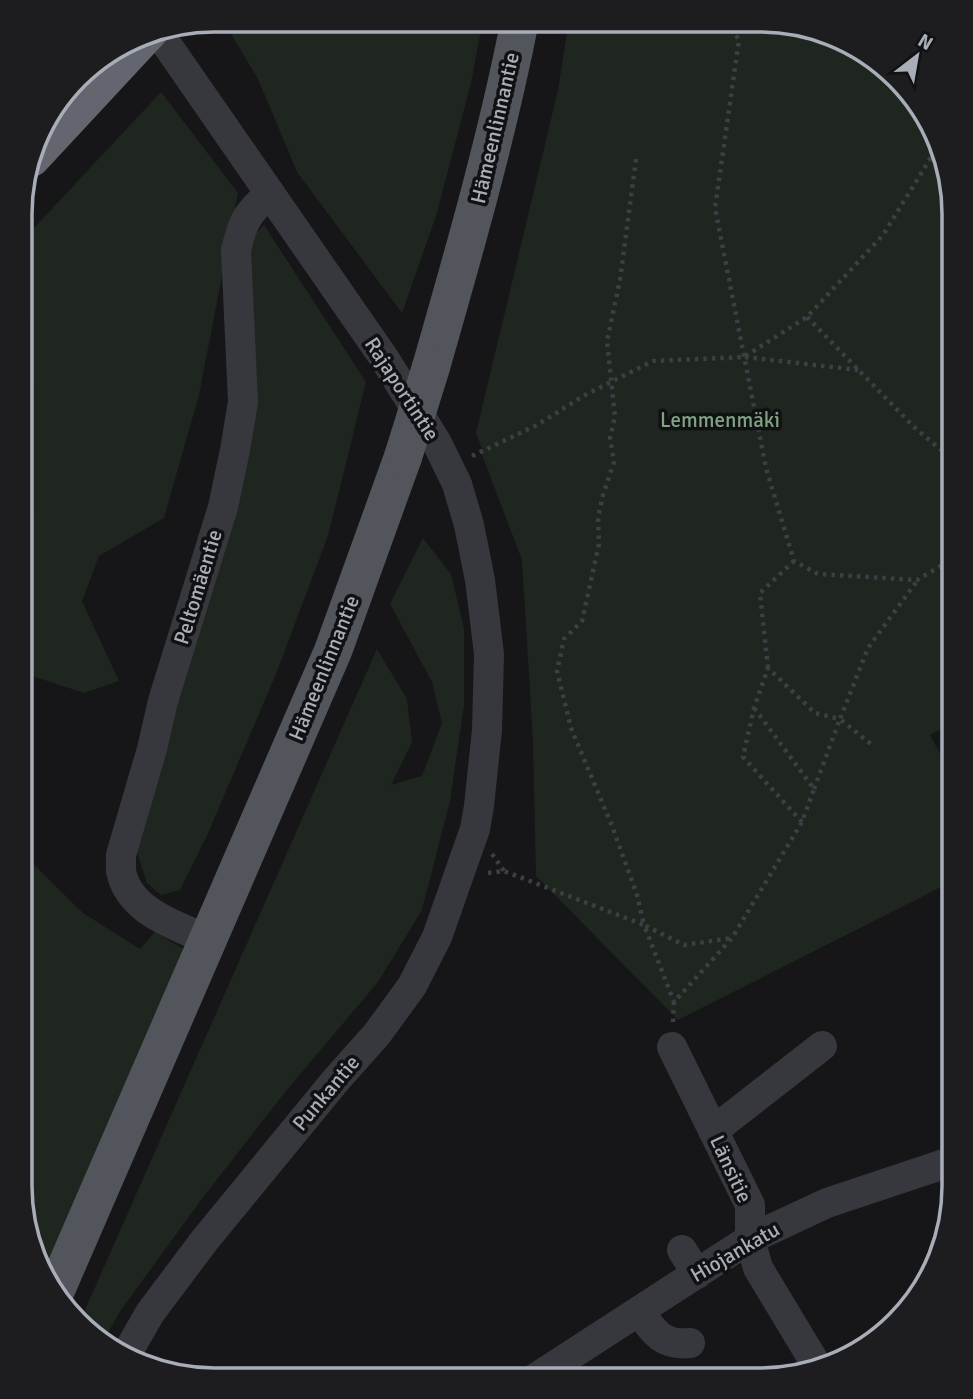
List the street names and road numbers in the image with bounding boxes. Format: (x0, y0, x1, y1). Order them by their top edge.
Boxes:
street label: Hämeenlinnantie (465, 50, 525, 206)
street label: Rajaportintie (359, 332, 445, 446)
street label: Peltomäentie (168, 526, 228, 648)
street label: Hämeenlinnantie (283, 591, 365, 745)
street label: Punkantie (287, 1050, 365, 1136)
street label: Länsitie (704, 1131, 758, 1207)
street label: Hiojankatu (686, 1216, 784, 1288)

